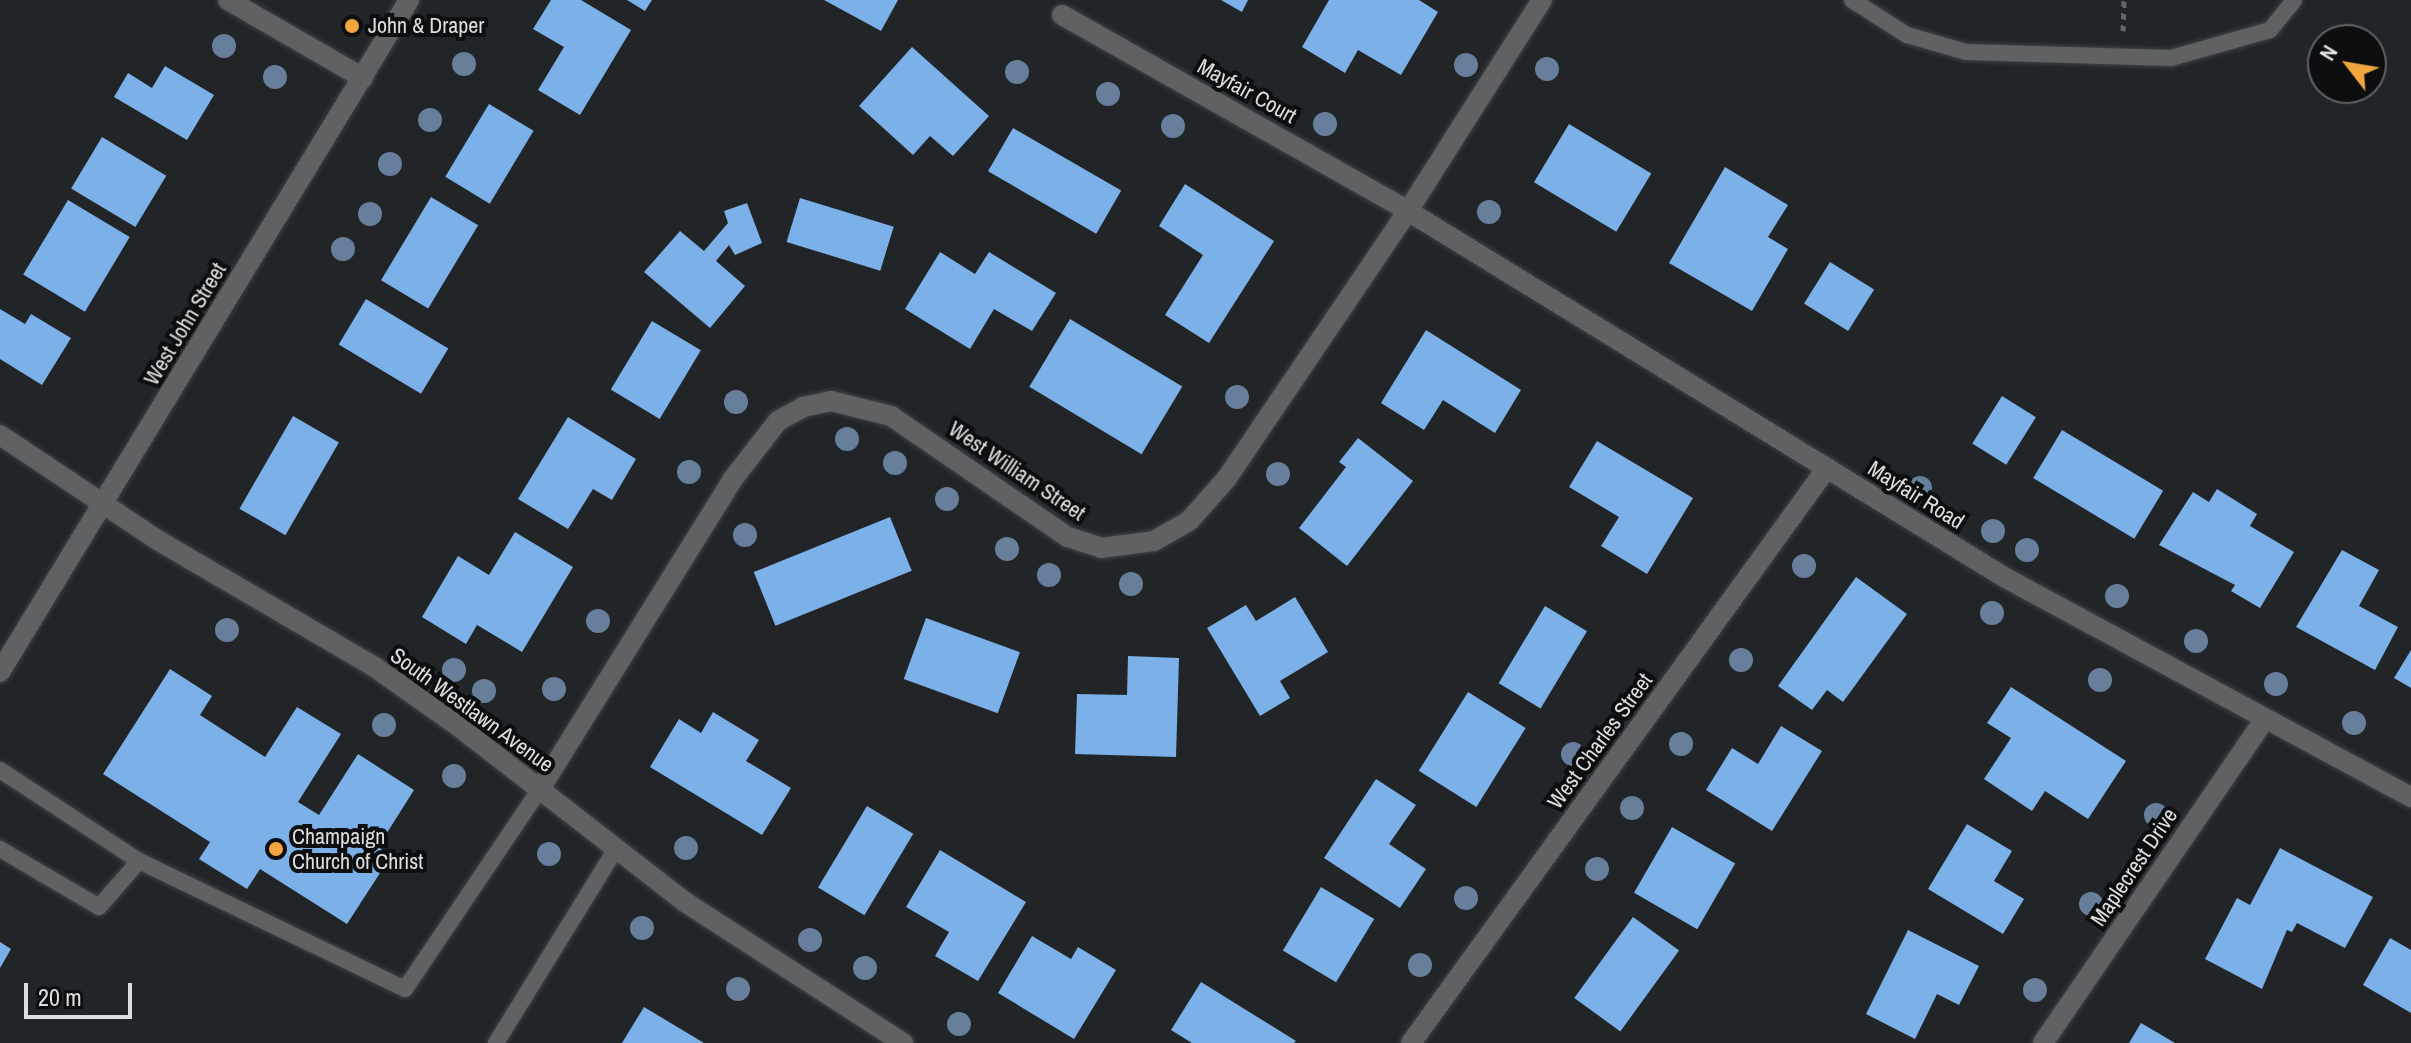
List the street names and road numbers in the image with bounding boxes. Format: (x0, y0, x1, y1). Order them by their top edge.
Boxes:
street label: Mayfair Court (1193, 53, 1301, 129)
street label: West John Street (138, 258, 232, 390)
street label: West William Street (944, 416, 1090, 526)
street label: Mayfair Road (1863, 455, 1969, 535)
street label: South Westlawn Avenue (385, 642, 559, 778)
street label: West Charles Street (1542, 668, 1658, 814)
street label: Maplecrest Drive (2085, 803, 2183, 931)

